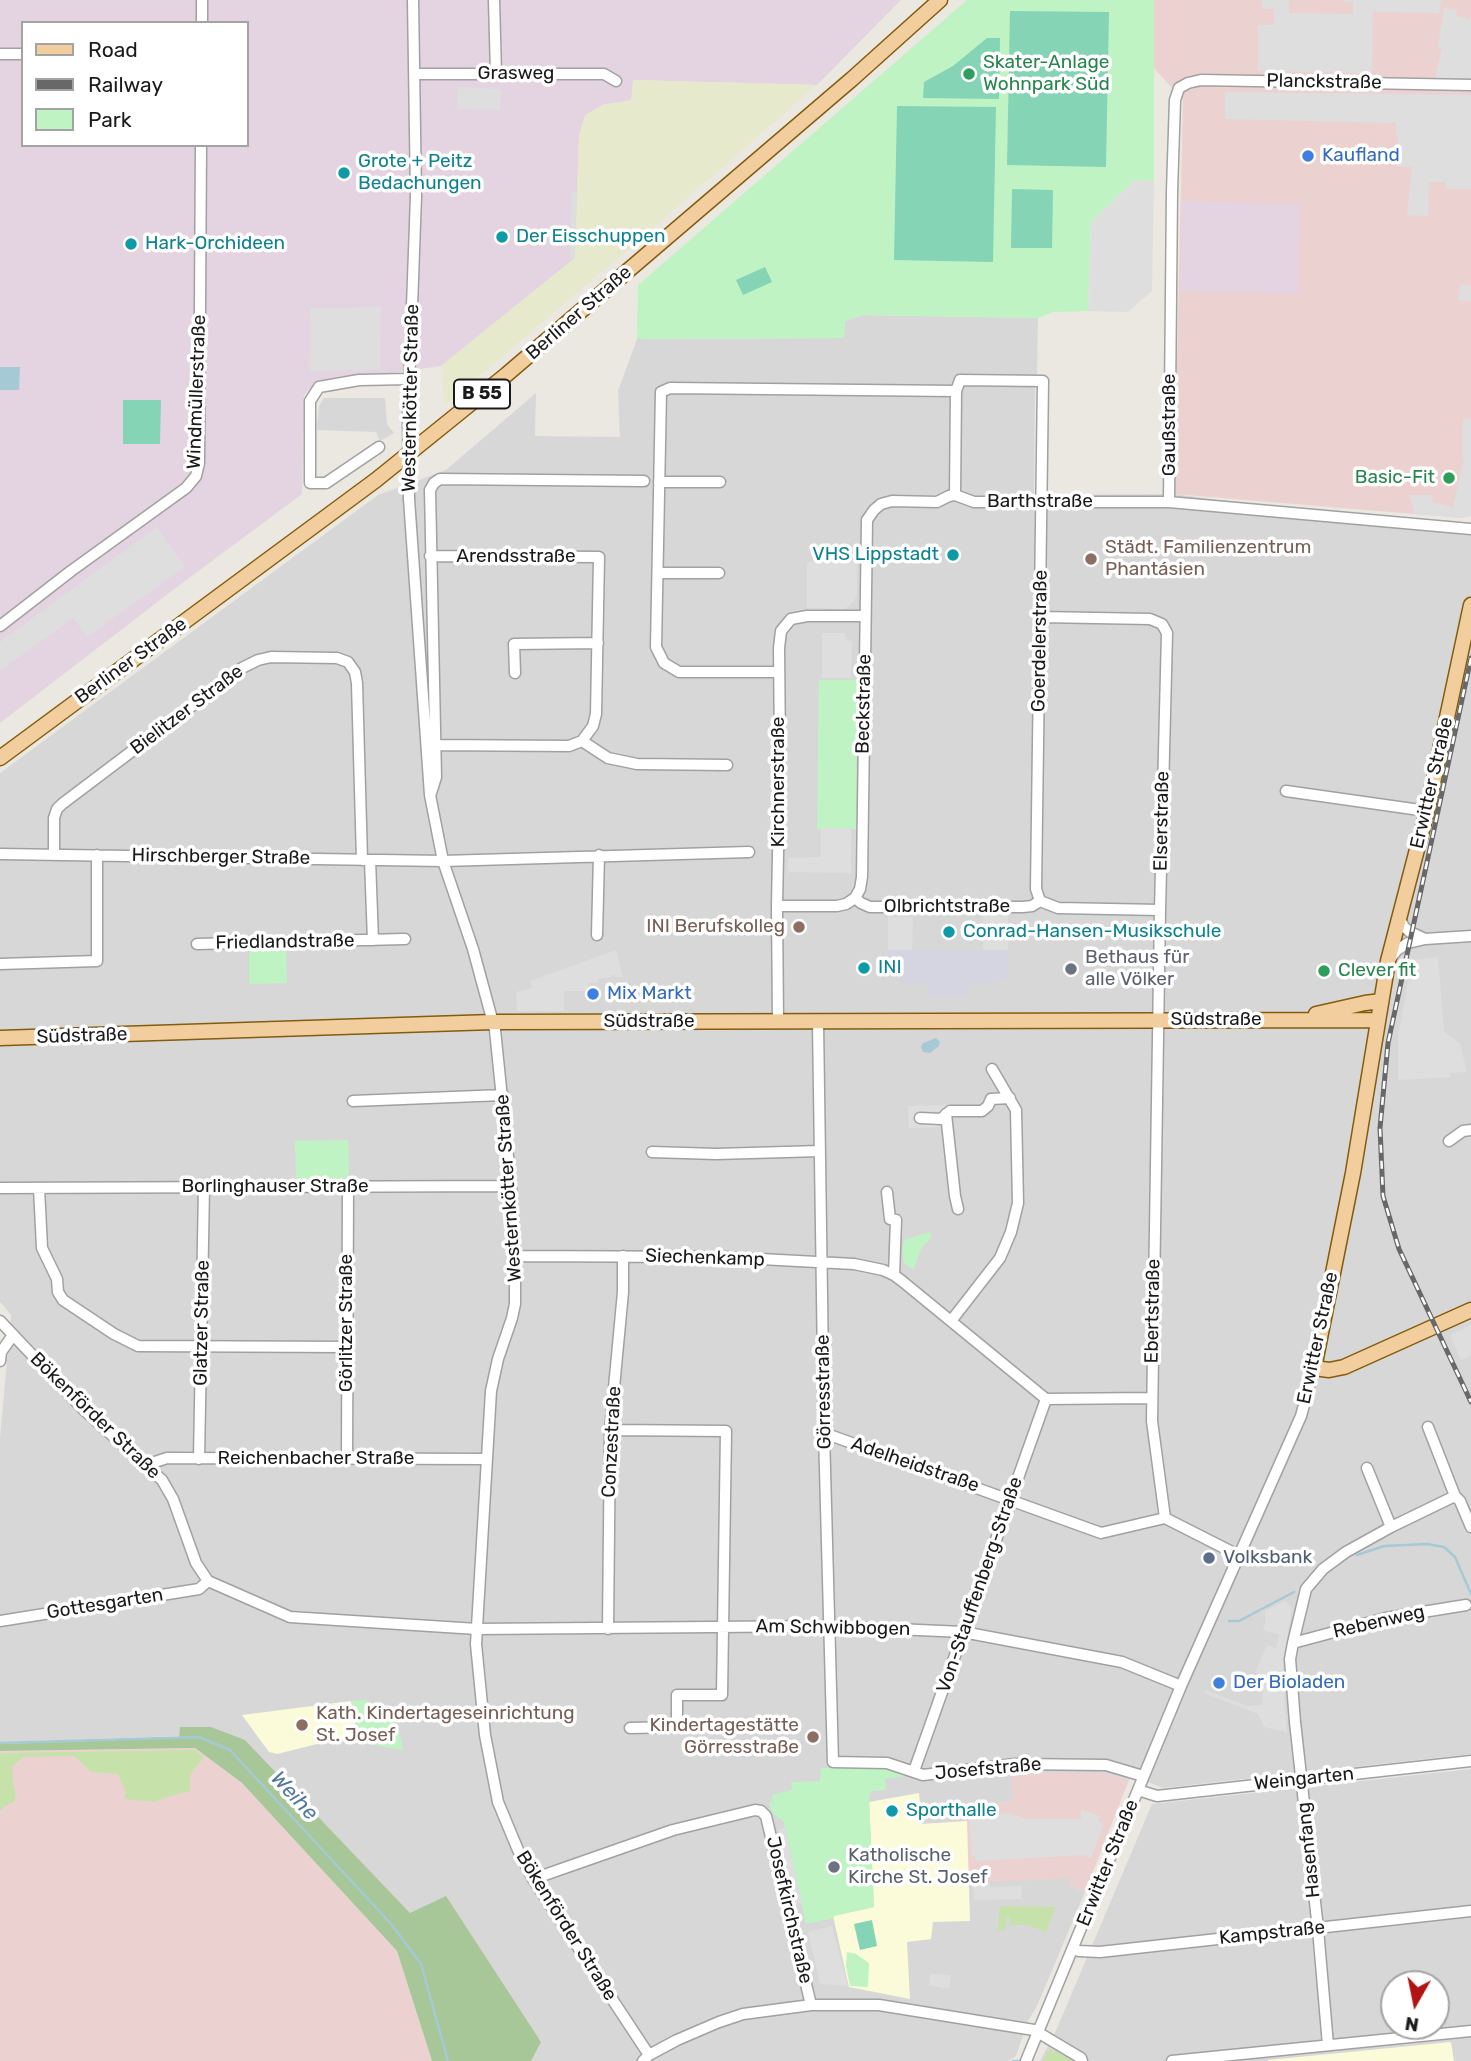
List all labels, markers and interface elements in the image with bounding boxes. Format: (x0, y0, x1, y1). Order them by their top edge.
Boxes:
legend (21, 21, 248, 147)
text: Road (88, 37, 138, 62)
place label: Skater-Anlage Wohnpark Süd (983, 52, 1110, 96)
street label: Grasweg (478, 63, 554, 85)
marker: Skater-Anlage Wohnpark Süd (961, 66, 977, 82)
street label: Planckstraße (1266, 70, 1382, 94)
text: Railway (88, 72, 163, 97)
text: Park (88, 107, 132, 132)
place label: Kaufland (1322, 145, 1400, 167)
marker: Kaufland (1300, 148, 1316, 164)
place label: Grote + Peitz Bedachungen (358, 151, 482, 195)
marker: Grote + Peitz Bedachungen (336, 165, 352, 181)
place label: Der Eisschuppen (516, 226, 665, 248)
marker: Der Eisschuppen (494, 229, 510, 245)
place label: Hark-Orchideen (145, 233, 285, 255)
marker: Hark-Orchideen (123, 236, 139, 252)
street label: Berliner Straße (522, 261, 636, 365)
street label: Westernkötter Straße (398, 304, 424, 492)
street label: Windmüllerstraße (183, 314, 211, 470)
street label: Gaußstraße (1159, 374, 1181, 476)
road number: B 55 (454, 380, 510, 408)
place label: Basic-Fit (1355, 467, 1435, 489)
marker: Basic-Fit (1441, 470, 1457, 486)
street label: Barthstraße (987, 491, 1093, 513)
place label: Städt. Familienzentrum Phantásien (1105, 537, 1311, 581)
place label: VHS Lippstadt (812, 544, 939, 566)
street label: Arendsstraße (456, 546, 576, 568)
marker: VHS Lippstadt (945, 547, 961, 563)
marker: Städt. Familienzentrum Phantásien (1083, 551, 1099, 567)
street label: Goerdelerstraße (1027, 570, 1053, 712)
street label: Berliner Straße (71, 613, 191, 709)
street label: Beckstraße (852, 654, 876, 754)
street label: Bielitzer Straße (126, 660, 248, 760)
street label: Erwitter Straße (1406, 715, 1458, 851)
street label: Kirchnerstraße (768, 717, 790, 847)
street label: Elserstraße (1150, 771, 1174, 871)
street label: Hirschberger Straße (132, 844, 310, 870)
street label: Olbrichtstraße (884, 896, 1010, 918)
place label: INI Berufskolleg (646, 916, 785, 938)
marker: INI Berufskolleg (791, 919, 807, 935)
place label: Conrad-Hansen-Musikschule (963, 921, 1221, 943)
marker: Conrad-Hansen-Musikschule (941, 924, 957, 940)
street label: Friedlandstraße (215, 929, 355, 955)
place label: Bethaus für alle Völker (1085, 947, 1190, 991)
place label: INI (878, 957, 902, 979)
marker: INI (856, 960, 872, 976)
place label: Clever fit (1338, 960, 1416, 982)
marker: Bethaus für alle Völker (1063, 961, 1079, 977)
marker: Clever fit (1316, 963, 1332, 979)
place label: Mix Markt (607, 983, 692, 1005)
marker: Mix Markt (585, 986, 601, 1002)
street label: Südstraße (1170, 1009, 1262, 1031)
street label: Südstraße (603, 1011, 695, 1033)
street label: Südstraße (36, 1023, 128, 1049)
street label: Westernkötter Straße (491, 1093, 527, 1283)
street label: Borlinghauser Straße (181, 1176, 369, 1198)
street label: Siechenkamp (645, 1245, 765, 1271)
street label: Görlitzer Straße (336, 1254, 358, 1392)
street label: Ebertstraße (1141, 1259, 1165, 1363)
street label: Glatzer Straße (190, 1260, 214, 1386)
street label: Erwitter Straße (1293, 1270, 1343, 1406)
street label: Görresstraße (812, 1334, 836, 1450)
street label: Bökenförder Straße (25, 1348, 165, 1484)
street label: Conzestraße (598, 1386, 626, 1498)
street label: Adelheidstraße (848, 1432, 982, 1498)
street label: Reichenbacher Straße (218, 1448, 414, 1470)
street label: Von-Stauffenberg-Straße (932, 1474, 1028, 1696)
place label: Volksbank (1223, 1547, 1312, 1569)
marker: Volksbank (1201, 1550, 1217, 1566)
street label: Gottesgarten (45, 1584, 165, 1624)
street label: Rebenweg (1331, 1600, 1427, 1644)
street label: Am Schwibbogen (755, 1615, 911, 1641)
place label: Der Bioladen (1233, 1672, 1345, 1694)
marker: Der Bioladen (1211, 1675, 1227, 1691)
place label: Kath. Kindertageseinrichtung St. Josef (316, 1703, 575, 1747)
place label: Kindertagestätte Görresstraße (649, 1715, 799, 1759)
marker: Kath. Kindertageseinrichtung St. Josef (294, 1717, 310, 1733)
marker: Kindertagestätte Görresstraße (805, 1729, 821, 1745)
street label: Josefstraße (934, 1753, 1042, 1785)
street label: Weingarten (1253, 1762, 1355, 1796)
water label: Weihe (265, 1766, 323, 1826)
street label: Erwitter Straße (1072, 1796, 1144, 1930)
place label: Sporthalle (906, 1800, 997, 1822)
street label: Hasenfang (1293, 1801, 1325, 1899)
marker: Sporthalle (884, 1803, 900, 1819)
street label: Josefkirchstraße (761, 1834, 817, 1986)
place label: Katholische Kirche St. Josef (848, 1845, 988, 1889)
street label: Bökenförder Straße (511, 1847, 621, 2005)
marker: Katholische Kirche St. Josef (826, 1859, 842, 1875)
street label: Kampstraße (1218, 1916, 1326, 1950)
north arrow (1380, 1970, 1450, 2040)
text: N (1403, 2012, 1421, 2037)

